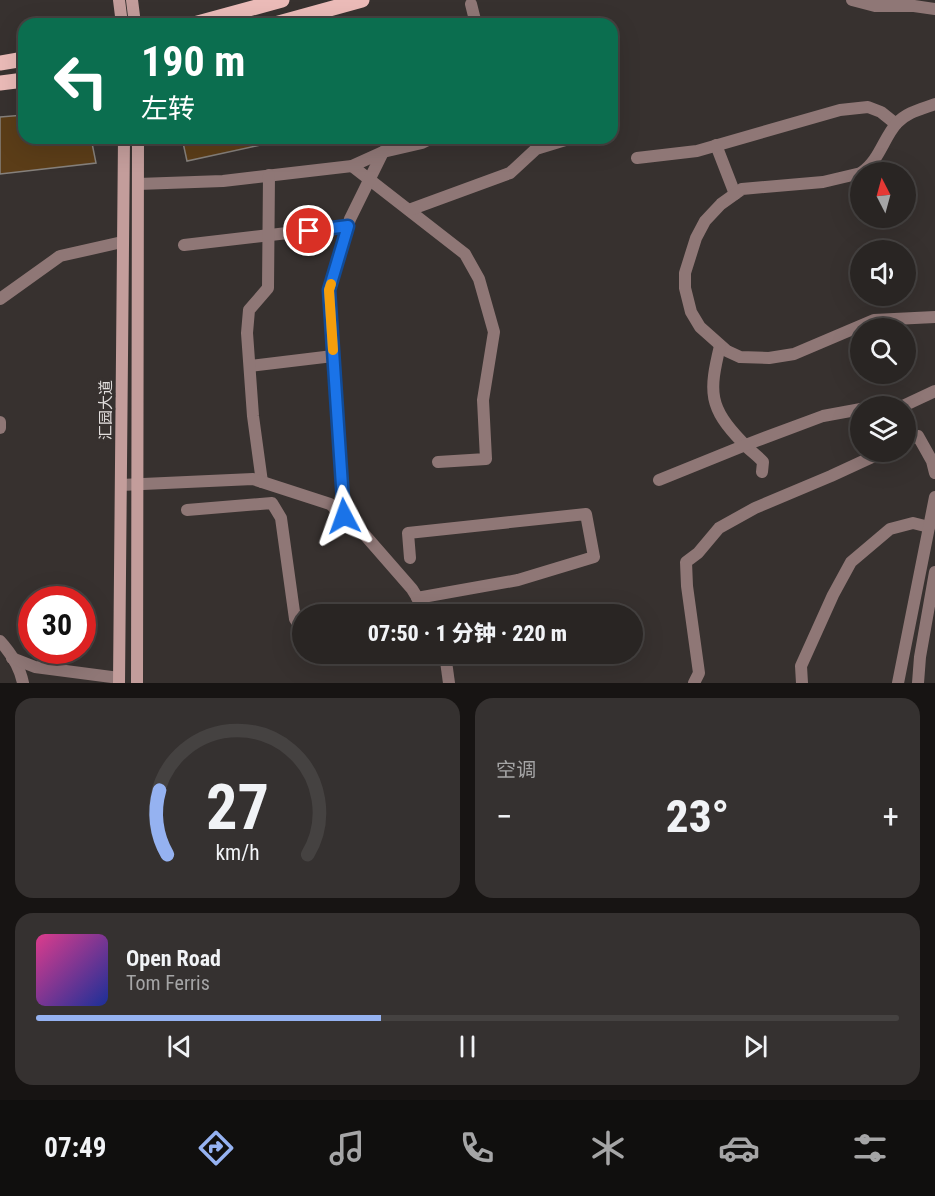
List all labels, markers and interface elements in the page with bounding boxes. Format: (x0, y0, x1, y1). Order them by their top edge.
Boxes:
text: 190 m (141, 37, 246, 86)
icon: left (42, 42, 120, 120)
text: 左转 (141, 93, 195, 125)
north arrow (850, 162, 916, 228)
map controls (850, 162, 916, 462)
pin (283, 205, 334, 256)
icon: arrive (292, 214, 325, 247)
button: sound (850, 240, 916, 306)
button: search (850, 318, 916, 384)
street label: 汇园大道 (97, 380, 115, 440)
button: layers (850, 396, 916, 462)
position arrow (312, 484, 376, 548)
speed limit sign: 30 (18, 586, 96, 664)
text: 07:50 · 1 分钟 · 220 m (368, 621, 567, 646)
text: 空调 (496, 758, 536, 782)
text: 27 (206, 771, 269, 844)
text: 23° (666, 790, 729, 843)
text: − (496, 797, 513, 836)
text: + (883, 797, 899, 836)
text: km/h (215, 840, 260, 865)
text: Open Road (126, 946, 221, 971)
text: Tom Ferris (126, 971, 210, 995)
icon: previous (163, 1030, 196, 1063)
icon: pause (451, 1030, 484, 1063)
icon: next (739, 1030, 772, 1063)
icon: directions (195, 1127, 237, 1169)
icon: music (326, 1127, 368, 1169)
icon: phone (456, 1127, 498, 1169)
icon: climate (587, 1127, 629, 1169)
icon: car (718, 1127, 760, 1169)
icon: filters (849, 1127, 891, 1169)
text: 07:49 (44, 1132, 106, 1164)

